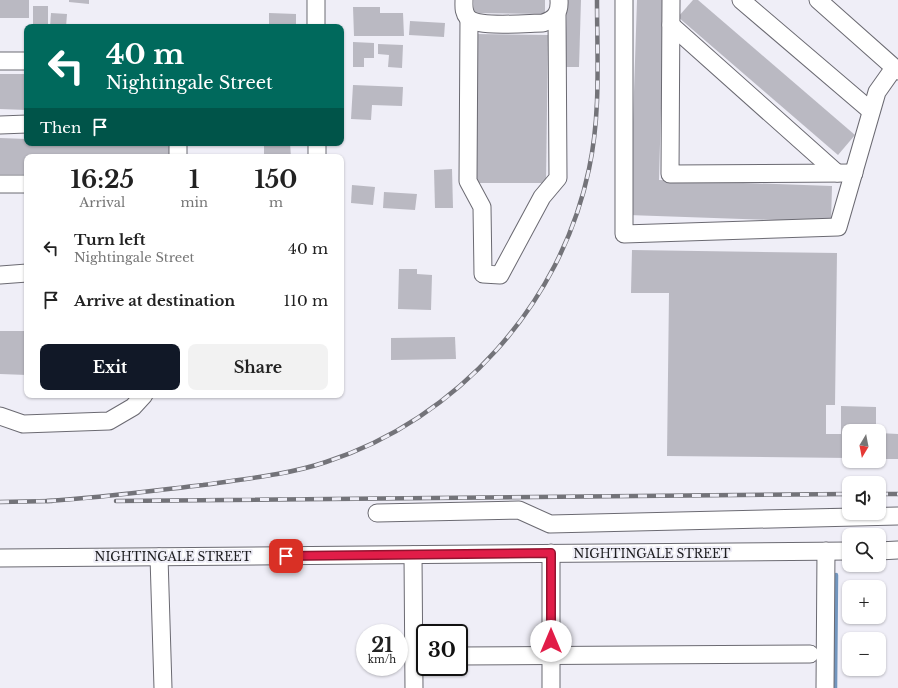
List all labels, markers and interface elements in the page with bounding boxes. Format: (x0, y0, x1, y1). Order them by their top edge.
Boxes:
text: 40 m (106, 37, 184, 72)
icon: left (40, 40, 92, 92)
text: Nightingale Street (106, 72, 273, 94)
icon: arrive (89, 116, 111, 138)
text: Then (40, 118, 81, 137)
text: 16:25 (71, 165, 134, 194)
text: 1 (189, 165, 199, 194)
text: 150 (255, 165, 297, 194)
text: Arrival (79, 194, 125, 211)
text: min (181, 194, 208, 211)
text: m (269, 194, 283, 211)
text: Turn left (74, 230, 145, 249)
icon: left (40, 237, 62, 259)
text: 40 m (288, 239, 328, 258)
text: Nightingale Street (74, 249, 195, 266)
icon: arrive (40, 289, 62, 311)
text: Arrive at destination (74, 291, 235, 310)
text: 110 m (284, 291, 328, 310)
button: Exit (40, 344, 180, 390)
button: Share (188, 344, 328, 390)
north arrow (842, 424, 886, 468)
map controls (842, 424, 886, 676)
button: sound (842, 476, 886, 520)
button: search (842, 528, 886, 572)
pin (269, 539, 303, 573)
icon: arrive (275, 545, 297, 567)
street label: NIGHTINGALE STREET (574, 546, 731, 561)
street label: NIGHTINGALE STREET (95, 549, 252, 564)
button: + (842, 580, 886, 624)
position arrow (530, 620, 572, 662)
speed limit sign: 30 (416, 624, 468, 676)
button: − (842, 632, 886, 676)
text: 21 (371, 633, 393, 657)
text: km/h (368, 653, 396, 666)

